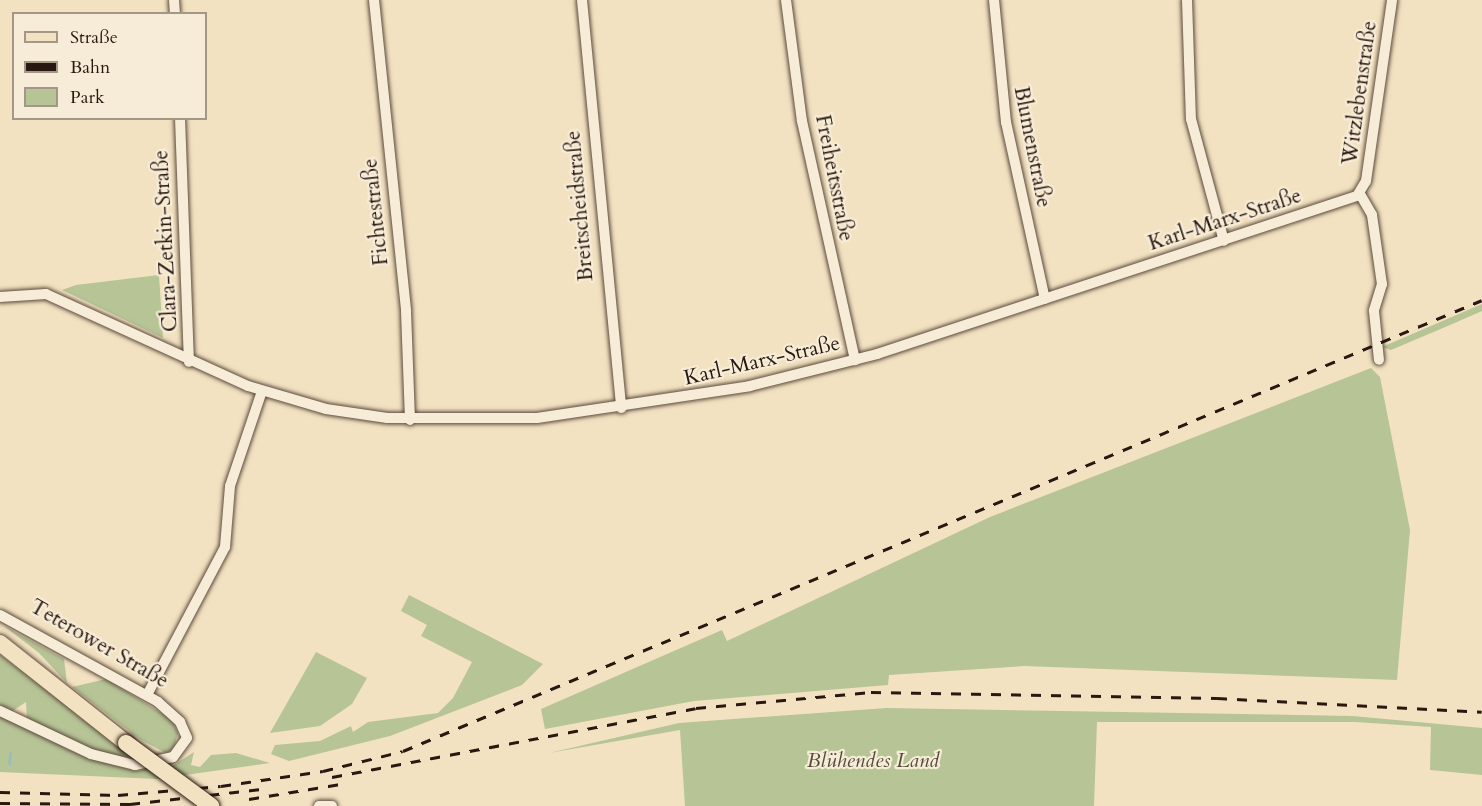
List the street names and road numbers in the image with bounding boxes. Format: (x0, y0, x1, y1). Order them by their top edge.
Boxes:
street label: Witzlebenstraße (1337, 19, 1383, 167)
street label: Blumenstraße (1008, 84, 1056, 210)
street label: Freiheitsstraße (809, 113, 859, 243)
street label: Breitscheidstraße (561, 130, 599, 282)
street label: Clara-Zetkin-Straße (149, 149, 183, 333)
street label: Fichtestraße (358, 157, 394, 267)
street label: Karl-Marx-Straße (1145, 183, 1305, 257)
street label: Karl-Marx-Straße (682, 331, 842, 391)
street label: Teterower Straße (25, 594, 173, 694)

